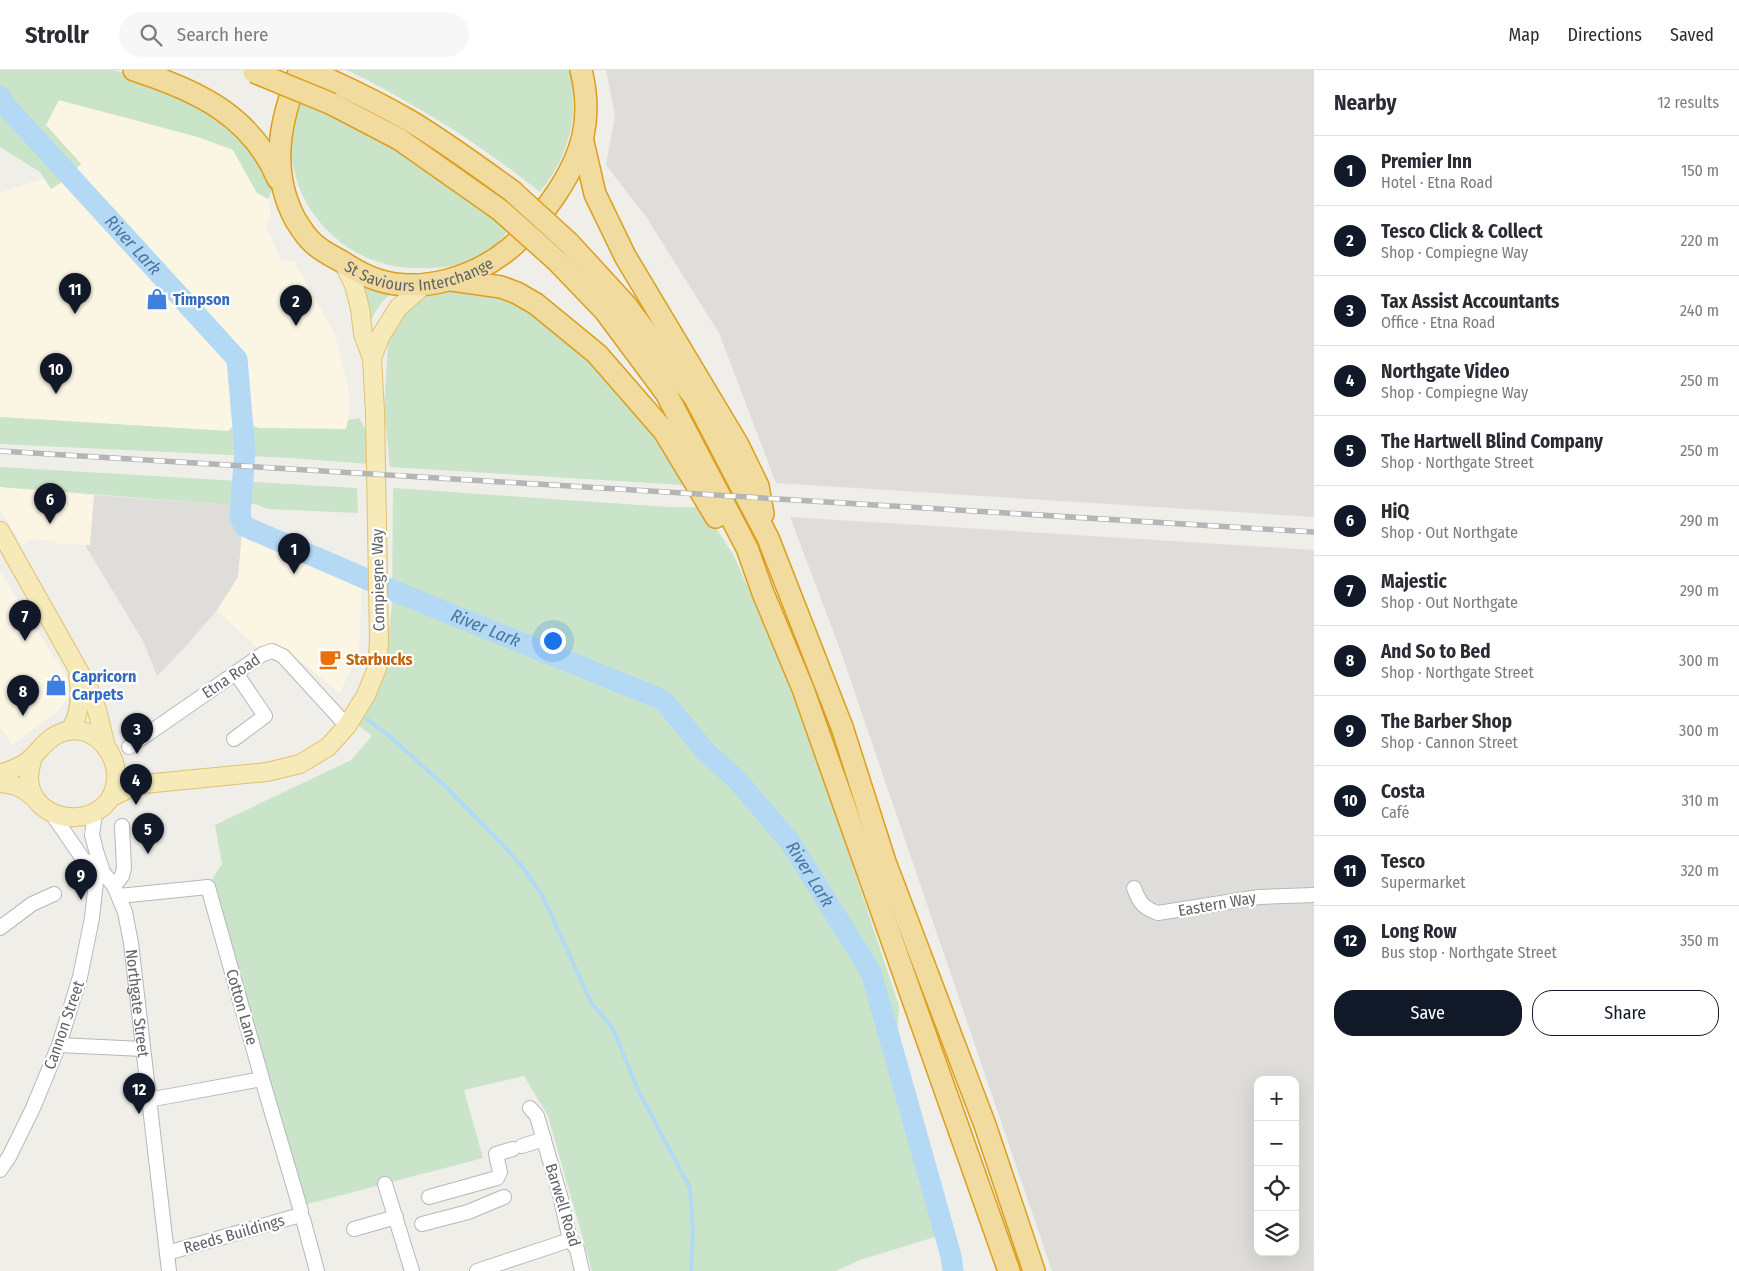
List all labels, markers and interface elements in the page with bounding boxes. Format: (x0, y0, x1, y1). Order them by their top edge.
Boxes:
search box (119, 12, 469, 57)
text: Strollr (25, 21, 89, 49)
icon: search (137, 21, 165, 49)
text: Search here (177, 23, 268, 46)
text: Map (1508, 24, 1540, 46)
text: Directions (1568, 24, 1642, 46)
text: Saved (1670, 24, 1714, 46)
text: Nearby (1334, 90, 1396, 116)
text: 12 results (1657, 93, 1719, 112)
text: Premier Inn (1381, 150, 1472, 173)
text: 1 (1347, 161, 1353, 180)
text: 150 m (1681, 161, 1719, 180)
text: Hotel · Etna Road (1381, 173, 1493, 192)
water label: River Lark (100, 211, 166, 280)
text: Tesco Click & Collect (1381, 220, 1543, 243)
text: 2 (1346, 231, 1354, 250)
text: 220 m (1680, 231, 1719, 250)
text: Shop · Compiegne Way (1381, 243, 1528, 262)
street label: St Saviours Interchange (342, 248, 496, 270)
text: St Saviours Interchange (341, 253, 496, 295)
pin: 11 (59, 273, 91, 314)
pin: 2 (280, 285, 312, 326)
shop icon: Timpson (144, 286, 170, 312)
place label: Timpson (173, 290, 230, 309)
text: Tax Assist Accountants (1381, 290, 1559, 313)
text: 3 (1346, 301, 1354, 320)
text: 240 m (1680, 301, 1719, 320)
text: Office · Etna Road (1381, 313, 1495, 332)
pin: 10 (40, 353, 72, 394)
text: Northgate Video (1381, 360, 1510, 383)
text: 4 (1346, 371, 1354, 390)
text: 250 m (1680, 371, 1719, 390)
text: Shop · Compiegne Way (1381, 383, 1528, 402)
text: The Hartwell Blind Company (1381, 430, 1603, 453)
text: 5 (1346, 441, 1354, 460)
text: 250 m (1680, 441, 1719, 460)
text: Shop · Northgate Street (1381, 453, 1534, 472)
pin: 6 (34, 483, 66, 524)
text: HiQ (1381, 500, 1409, 523)
text: 6 (1346, 511, 1354, 530)
text: 290 m (1680, 511, 1719, 530)
text: Shop · Out Northgate (1381, 523, 1518, 542)
street label: Compiegne Way (368, 528, 388, 632)
pin: 1 (278, 533, 310, 574)
text: Majestic (1381, 570, 1447, 593)
text: 7 (1347, 581, 1353, 600)
text: 290 m (1680, 581, 1719, 600)
text: Shop · Out Northgate (1381, 593, 1518, 612)
pin: 7 (9, 600, 41, 641)
water label: River Lark (448, 604, 524, 652)
your location (540, 628, 566, 654)
text: And So to Bed (1381, 640, 1491, 663)
cafe icon: Starbucks (317, 646, 343, 672)
street label: Etna Road (198, 650, 264, 702)
place label: Starbucks (346, 650, 413, 669)
text: 8 (1346, 651, 1354, 670)
text: 300 m (1679, 651, 1719, 670)
text: Shop · Northgate Street (1381, 663, 1534, 682)
place label: Capricorn Carpets (72, 667, 136, 704)
shop icon: Capricorn Carpets (43, 672, 69, 698)
pin: 8 (7, 675, 39, 716)
text: The Barber Shop (1381, 710, 1512, 733)
pin: 3 (121, 713, 153, 754)
text: 9 (1346, 721, 1354, 740)
text: 300 m (1679, 721, 1719, 740)
text: Shop · Cannon Street (1381, 733, 1518, 752)
pin: 4 (120, 764, 152, 805)
text: Costa (1381, 780, 1425, 803)
text: 10 (1342, 791, 1358, 810)
text: 310 m (1682, 791, 1719, 810)
text: Café (1381, 803, 1409, 822)
pin: 5 (132, 813, 164, 854)
water label: River Lark (781, 837, 839, 911)
text: Tesco (1381, 850, 1425, 873)
pin: 9 (65, 859, 97, 900)
text: 11 (1343, 861, 1357, 880)
text: 320 m (1680, 861, 1719, 880)
text: Supermarket (1381, 873, 1465, 892)
street label: Eastern Way (1177, 888, 1258, 920)
text: Long Row (1381, 920, 1457, 943)
text: 12 (1343, 931, 1357, 950)
text: 350 m (1680, 931, 1719, 950)
text: Bus stop · Northgate Street (1381, 943, 1557, 962)
street label: Northgate Street (122, 948, 154, 1059)
street label: Cotton Lane (222, 967, 262, 1047)
street label: Cannon Street (40, 977, 88, 1072)
button: Save (1334, 990, 1522, 1036)
button: Share (1532, 990, 1719, 1036)
pin: 12 (123, 1073, 155, 1114)
map controls (1254, 1076, 1299, 1256)
button: + (1254, 1076, 1299, 1121)
button: − (1254, 1121, 1299, 1166)
street label: Barwell Road (541, 1161, 585, 1249)
button: locate (1254, 1166, 1299, 1211)
street label: Reeds Buildings (181, 1210, 287, 1257)
button: layers (1254, 1211, 1299, 1256)

